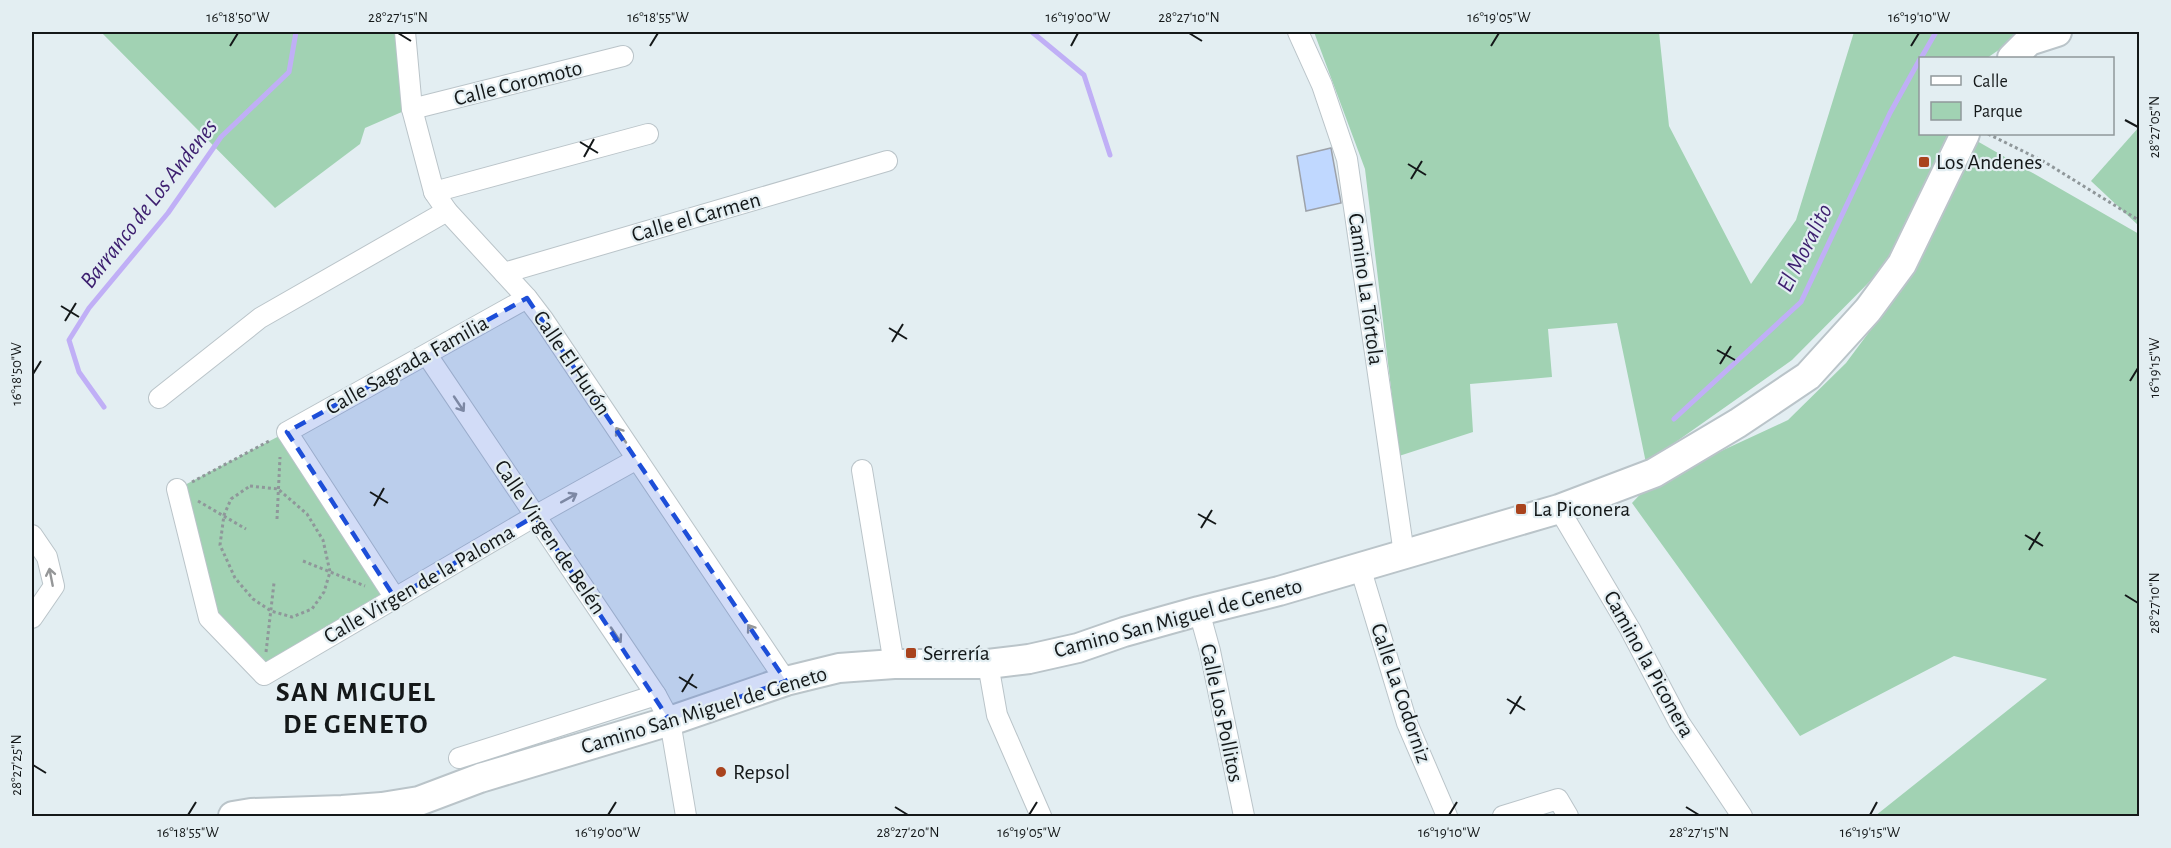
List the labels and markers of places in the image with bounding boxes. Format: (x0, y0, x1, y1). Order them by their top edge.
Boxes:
place label: Los Andenes (1936, 151, 2042, 173)
marker: Los Andenes (1917, 155, 1931, 169)
place label: La Piconera (1533, 498, 1630, 520)
marker: La Piconera (1514, 502, 1528, 516)
place label: Serrería (923, 642, 990, 664)
marker: Serrería (904, 646, 918, 660)
place label: Repsol (733, 761, 790, 783)
marker: Repsol (714, 765, 728, 779)

